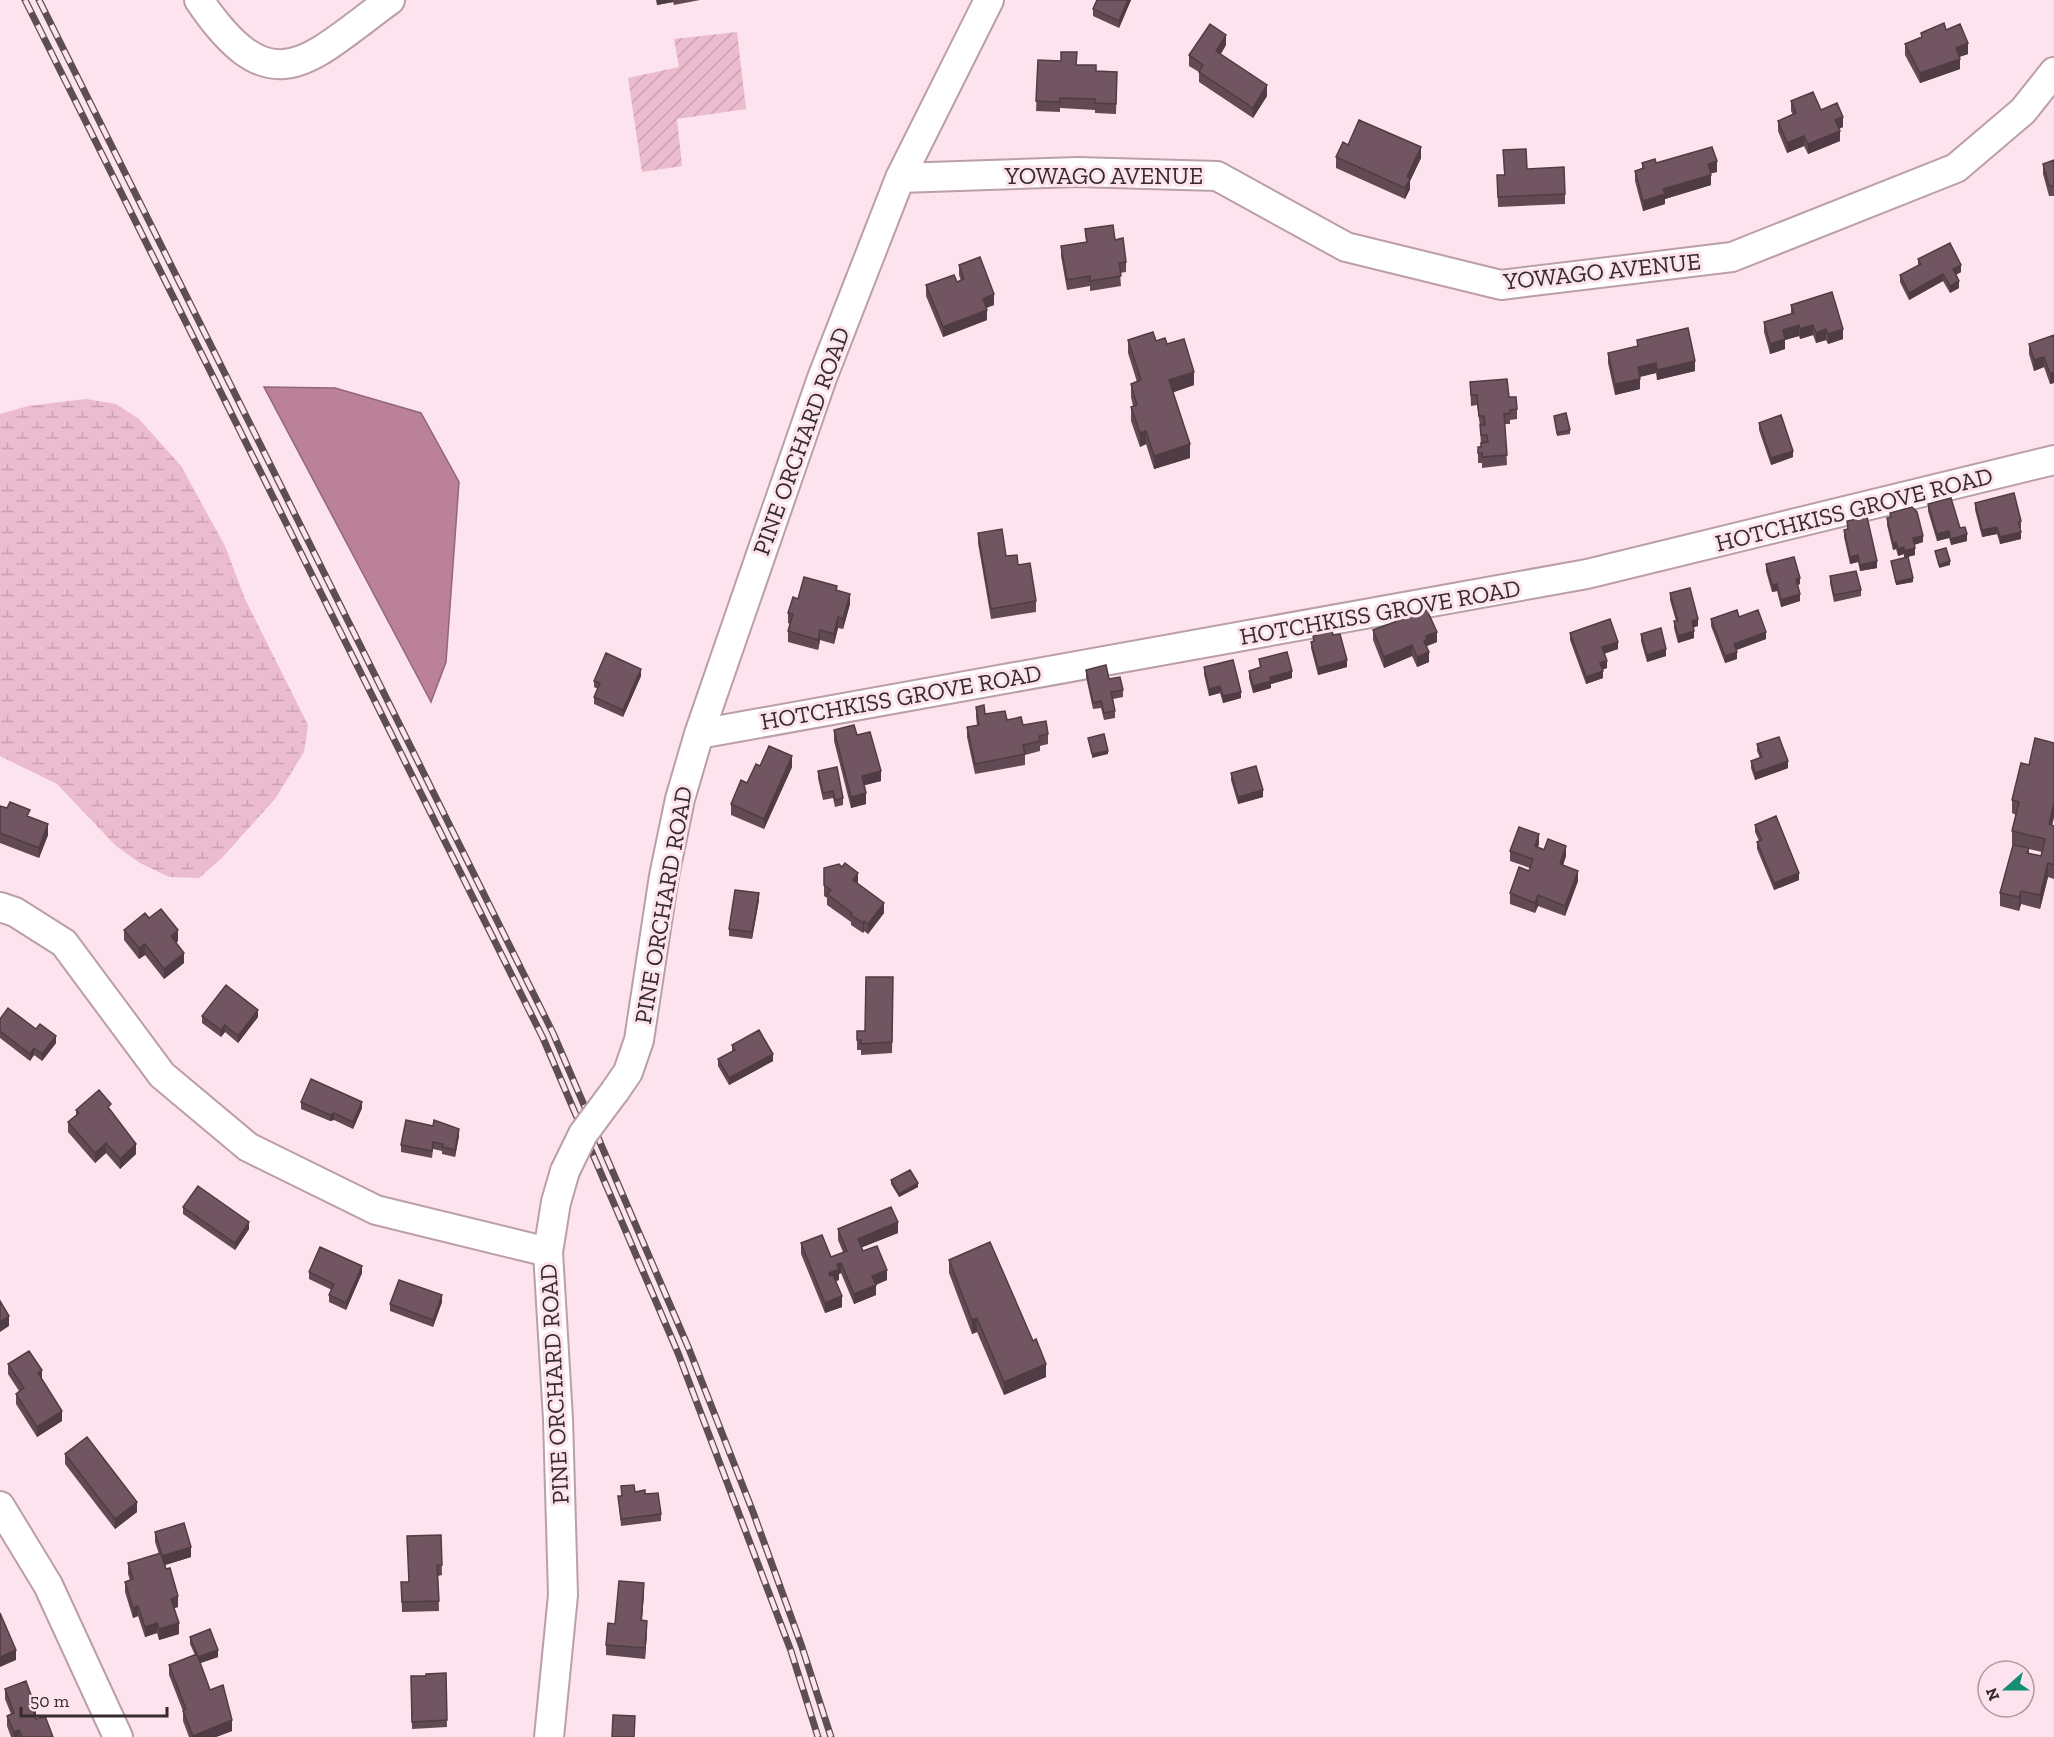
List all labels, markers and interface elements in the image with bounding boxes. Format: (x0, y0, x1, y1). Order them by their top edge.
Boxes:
street label: YOWAGO AVENUE (1004, 161, 1203, 190)
street label: YOWAGO AVENUE (1501, 246, 1702, 296)
street label: PINE ORCHARD ROAD (746, 323, 856, 559)
street label: HOTCHKISS GROVE ROAD (1712, 460, 1996, 558)
street label: HOTCHKISS GROVE ROAD (1237, 573, 1523, 651)
street label: HOTCHKISS GROVE ROAD (758, 658, 1044, 736)
street label: PINE ORCHARD ROAD (628, 784, 698, 1026)
street label: PINE ORCHARD ROAD (533, 1263, 575, 1505)
north arrow (1976, 1659, 2036, 1719)
scale bar (21, 1680, 166, 1718)
text: N (1981, 1685, 2004, 1703)
text: 50 m (30, 1690, 70, 1712)

